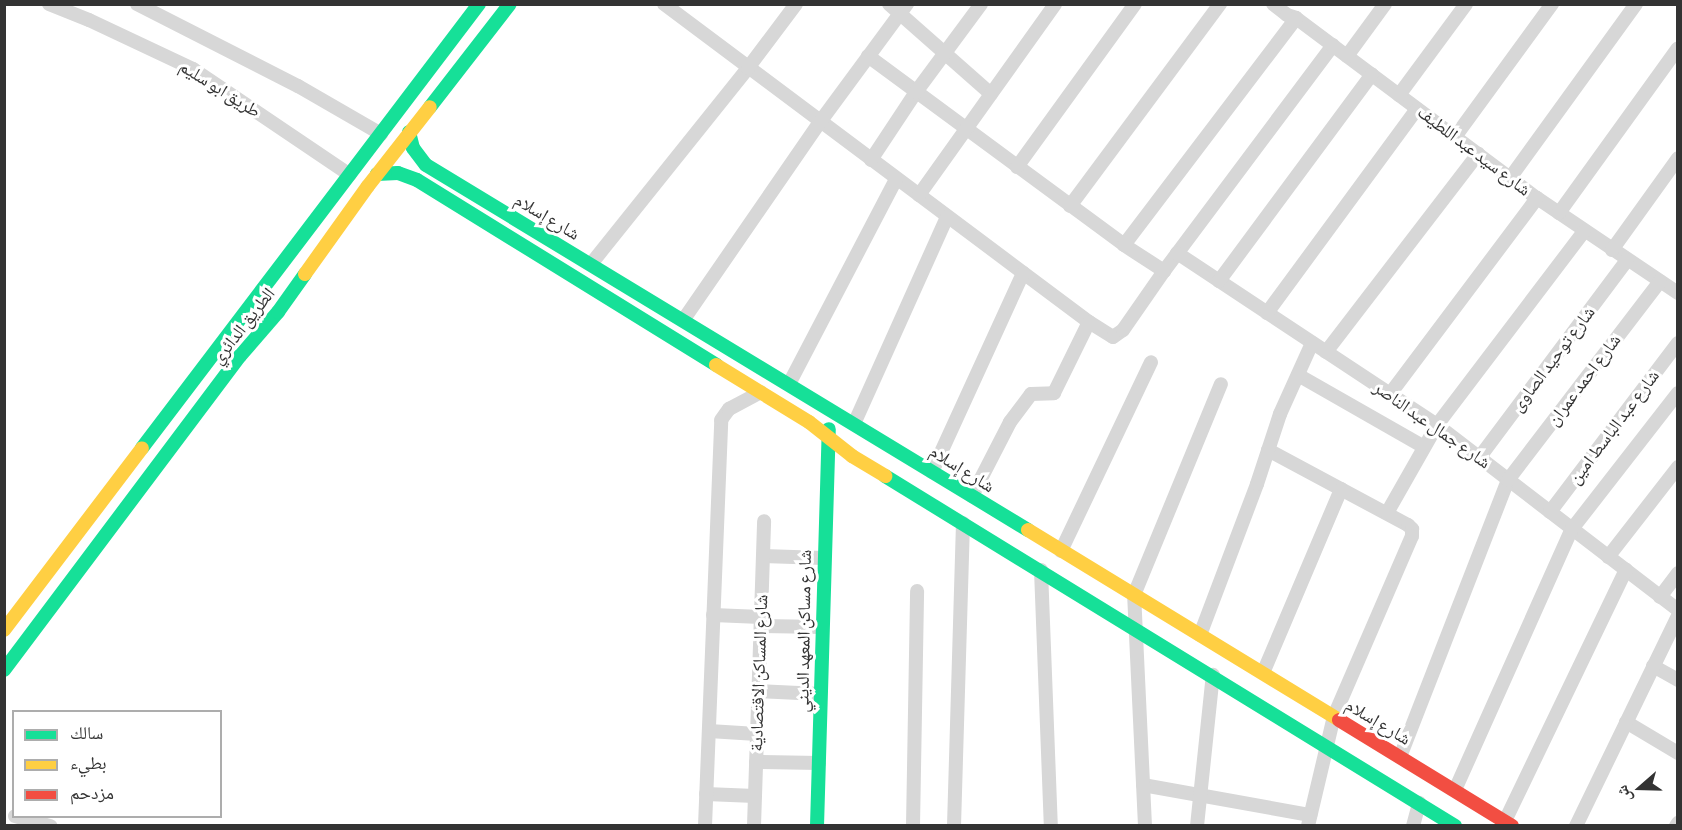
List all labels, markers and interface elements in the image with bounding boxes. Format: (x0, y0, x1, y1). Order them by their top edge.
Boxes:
street label: طريق ابو سليم (175, 56, 265, 122)
street label: شارع سيد عبد اللطيف (1413, 101, 1535, 201)
street label: شارع إسلام (510, 189, 584, 245)
street label: الطريق الدائري (206, 283, 280, 369)
street label: شارع توحيد الصاوى (1506, 302, 1600, 416)
street label: شارع احمد عمران (1542, 330, 1626, 430)
street label: شارع عبد الباسط امين (1564, 366, 1664, 488)
street label: شارع جمال عبد الناصر (1369, 377, 1495, 473)
street label: شارع إسلام (925, 441, 999, 497)
street label: شارع مساكن المعهد الديني (792, 549, 816, 713)
street label: شارع المساكن الاقتصادية (745, 594, 773, 752)
street label: شارع إسلام (1341, 694, 1415, 750)
legend (12, 710, 222, 818)
text: سالك (70, 722, 103, 743)
text: بطيء (70, 752, 107, 773)
north arrow (1610, 758, 1670, 818)
text: مزدحم (70, 782, 114, 803)
text: ش (1612, 783, 1634, 805)

